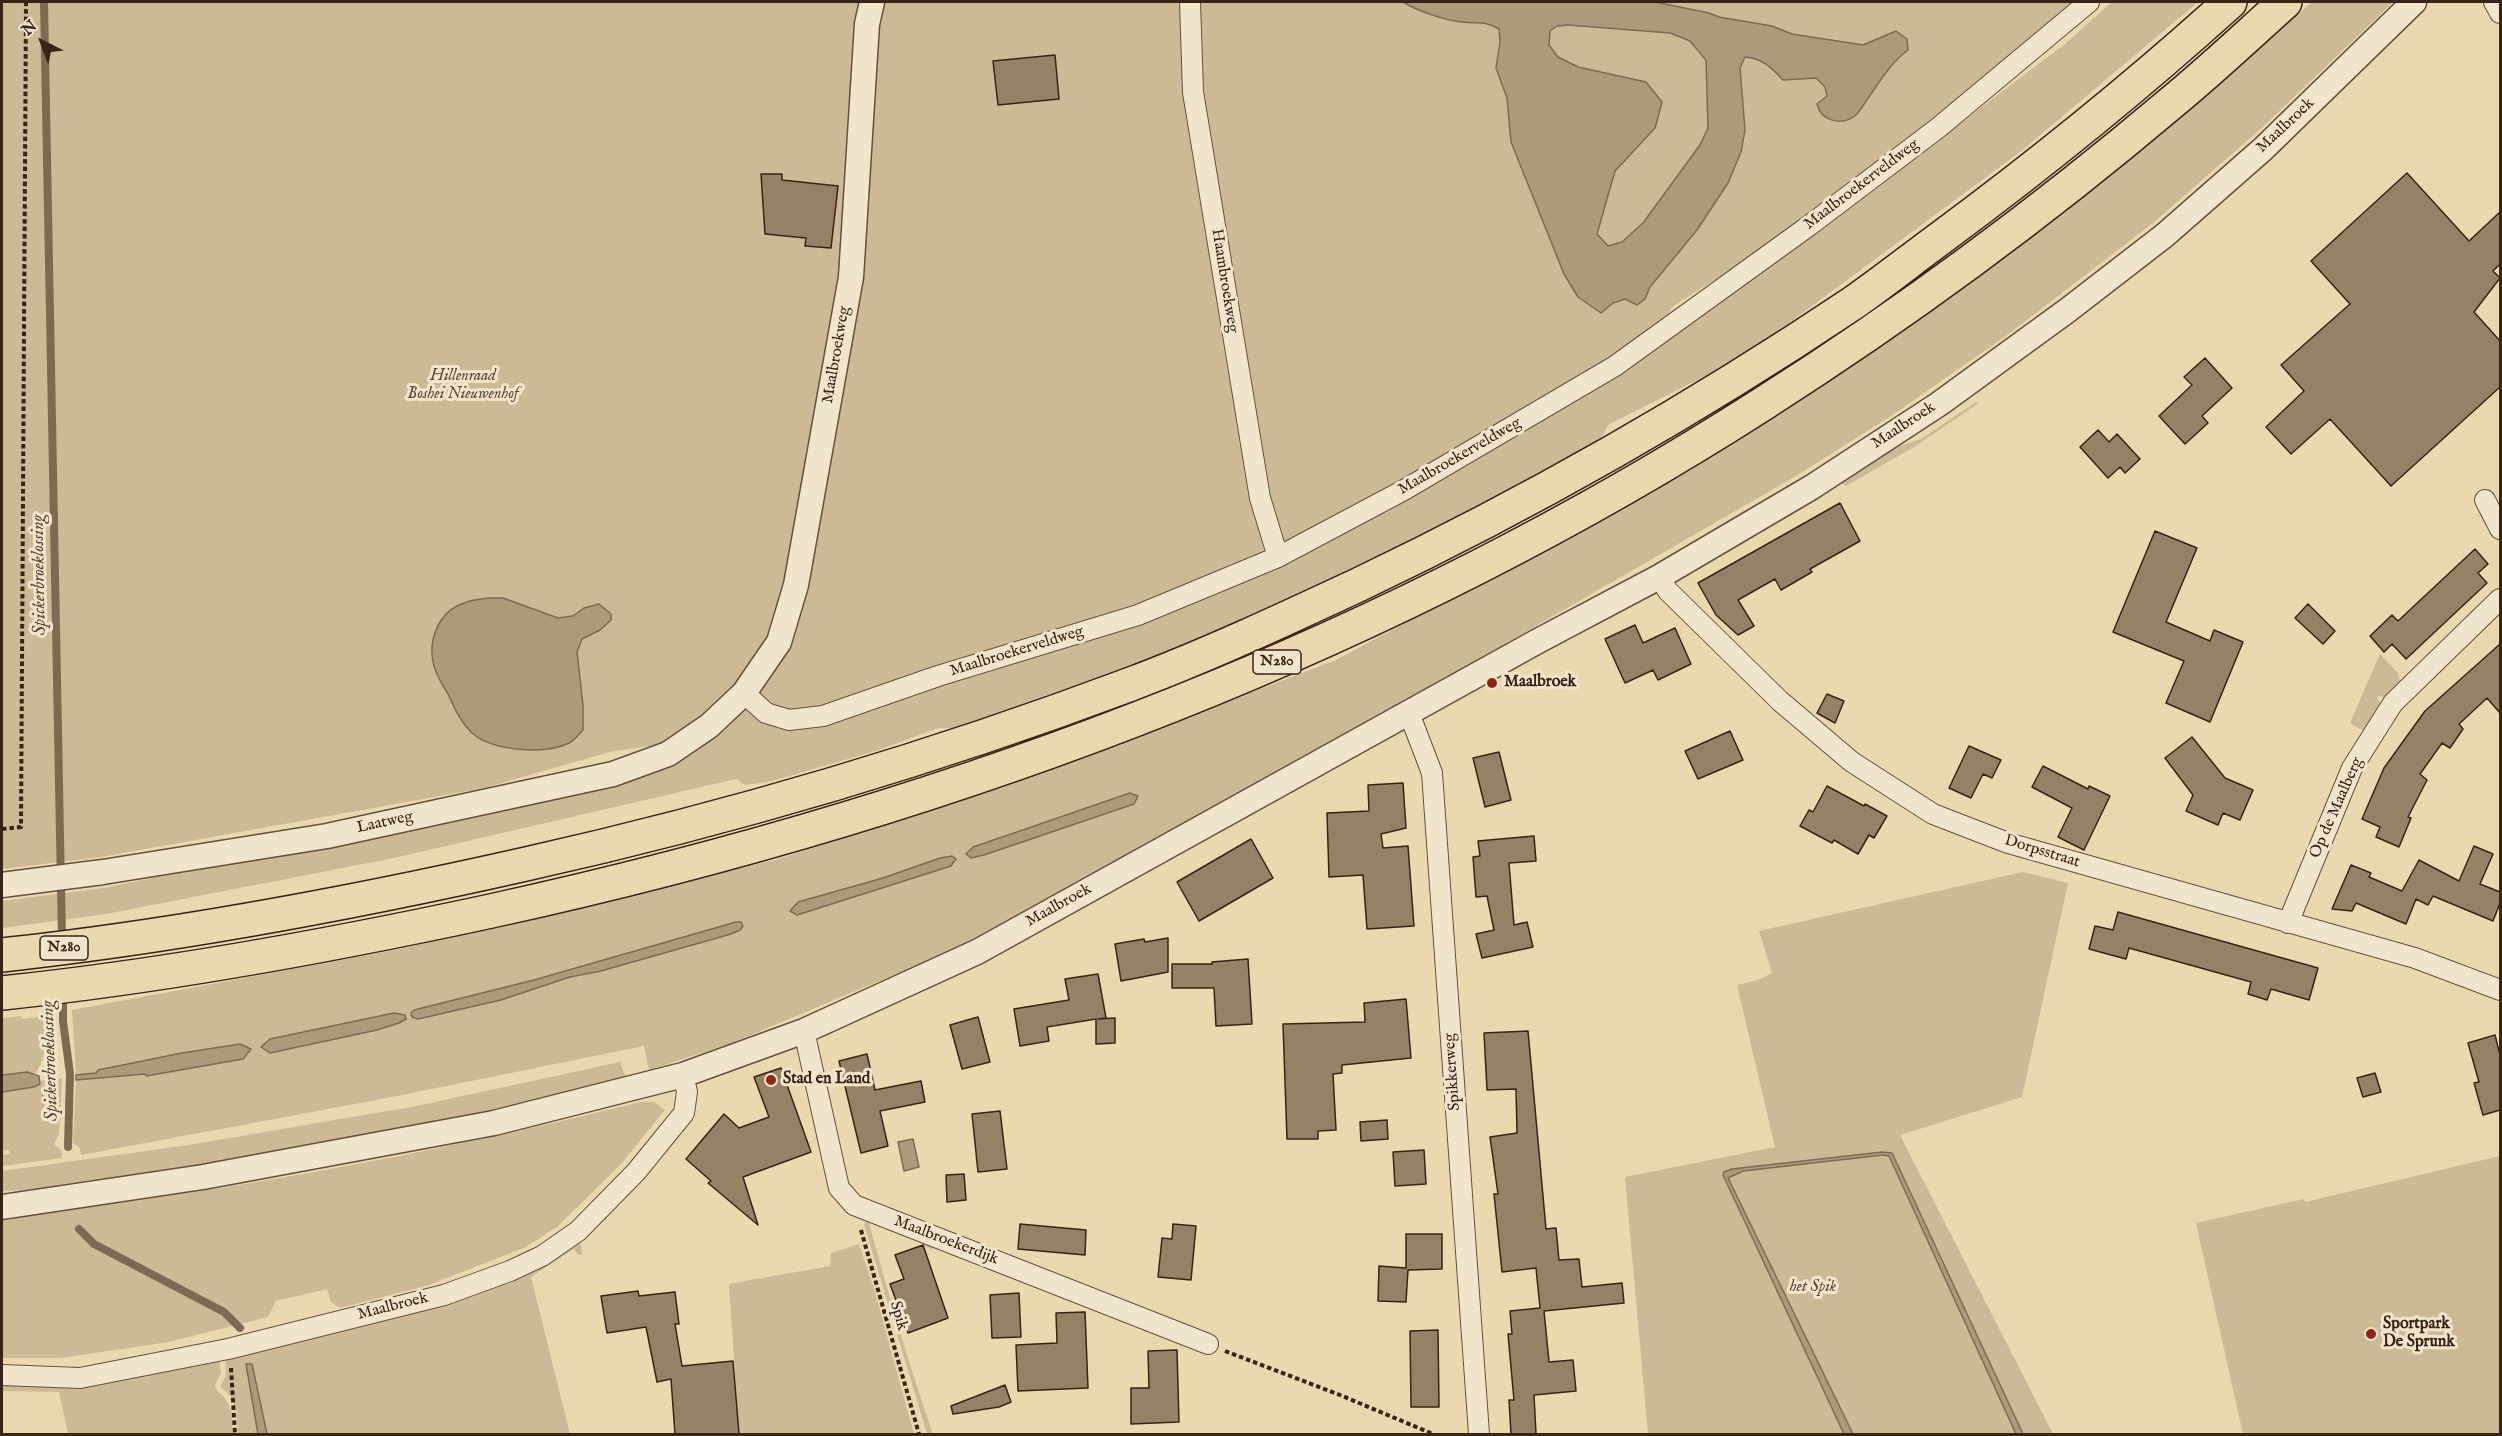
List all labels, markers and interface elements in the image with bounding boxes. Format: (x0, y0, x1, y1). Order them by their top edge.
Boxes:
north arrow (12, 12, 72, 72)
text: N (18, 17, 42, 41)
street label: Maalbroek (2253, 94, 2319, 158)
street label: Maalbroekerveldweg (1801, 136, 1923, 234)
street label: Haambroekweg (1206, 228, 1242, 334)
street label: Maalbroekweg (819, 305, 855, 405)
park label: Hillenraad Boshei Nieuwenhof (407, 367, 519, 405)
street label: Maalbroek (1869, 398, 1939, 454)
street label: Maalbroekerveldweg (1395, 414, 1525, 500)
water label: Spickerbroeklossing (28, 514, 52, 636)
street label: Maalbroekerveldweg (948, 623, 1086, 681)
road number: N280 (1253, 650, 1301, 674)
place label: Maalbroek (1504, 673, 1576, 693)
marker: Maalbroek (1485, 676, 1499, 690)
street label: Op de Maalberg (2306, 755, 2368, 861)
street label: Laatweg (355, 808, 415, 838)
street label: Dorpsstraat (2002, 831, 2082, 873)
street label: Maalbroek (1023, 880, 1095, 932)
road number: N280 (40, 936, 88, 960)
water label: Spickerbroeklossing (38, 1000, 64, 1122)
street label: Spikkerweg (1441, 1033, 1465, 1111)
place label: Stad en Land (783, 1070, 870, 1090)
marker: Stad en Land (764, 1073, 778, 1087)
street label: Maalbroekerdijk (891, 1212, 1001, 1270)
park label: het Spik (1790, 1278, 1836, 1298)
street label: Maalbroek (356, 1289, 430, 1325)
street label: Spik (885, 1299, 911, 1333)
place label: Sportpark De Sprunk (2383, 1315, 2455, 1353)
marker: Sportpark De Sprunk (2364, 1327, 2378, 1341)

